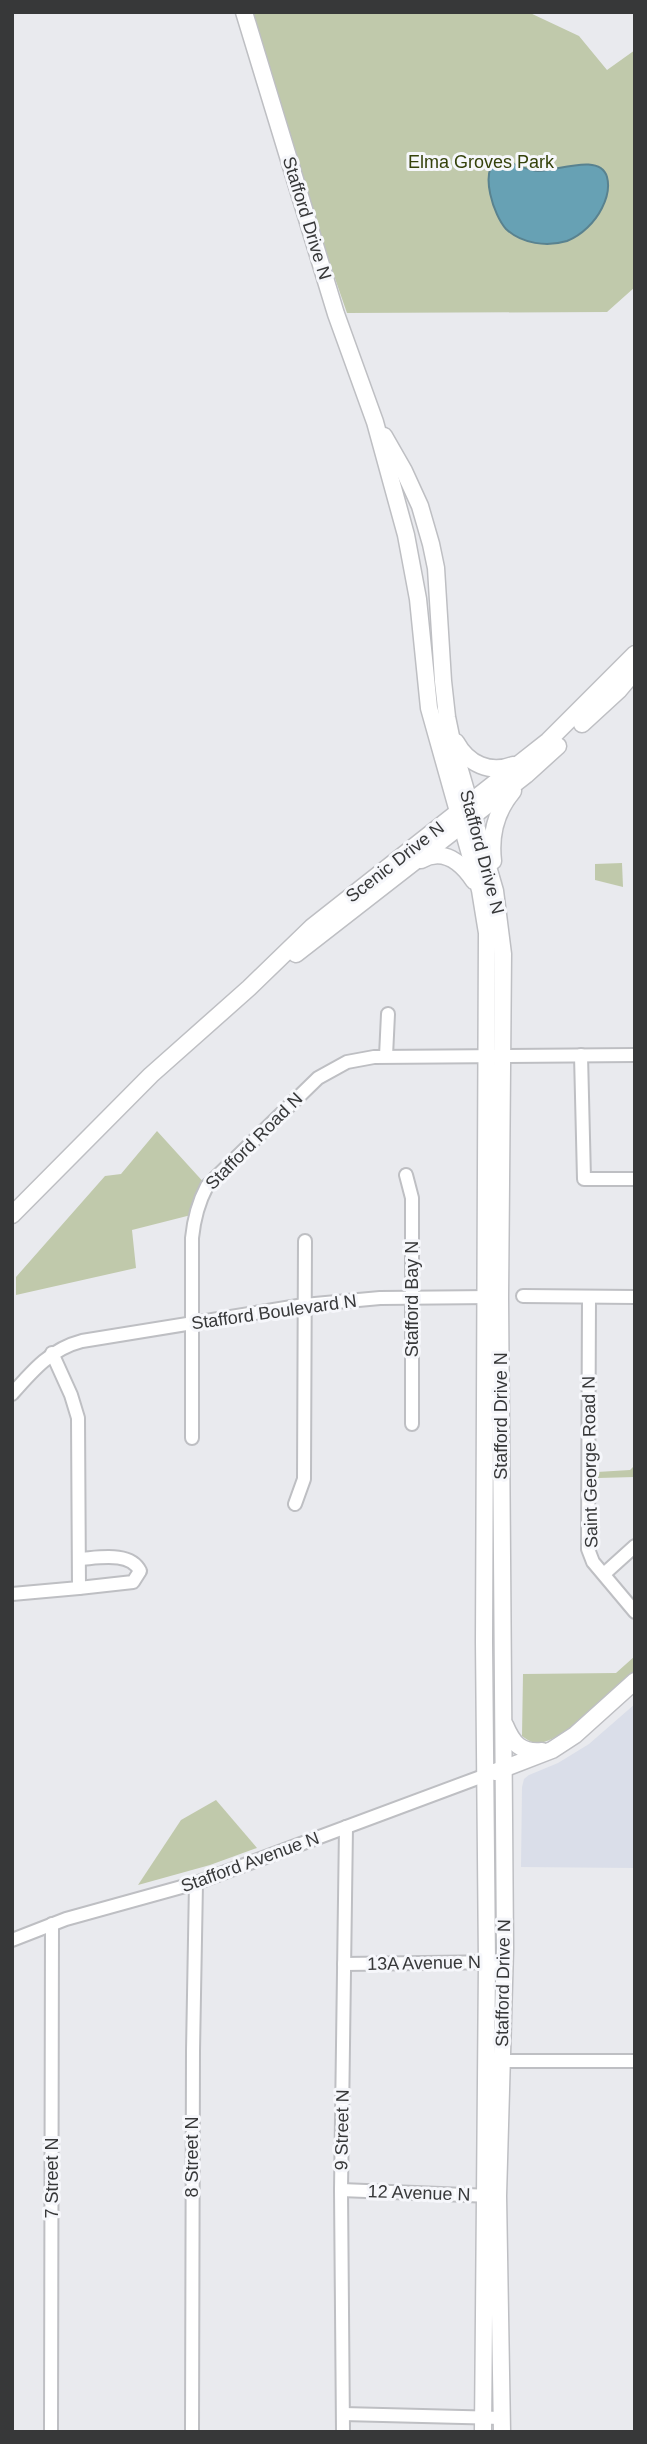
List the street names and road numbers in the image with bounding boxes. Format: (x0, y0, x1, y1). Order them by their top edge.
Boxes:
street label: Stafford Drive N (279, 154, 335, 282)
street label: Stafford Drive N (456, 788, 508, 916)
street label: Scenic Drive N (342, 817, 448, 907)
street label: Stafford Road N (201, 1088, 307, 1194)
street label: Stafford Bay N (402, 1241, 422, 1357)
street label: Stafford Boulevard N (190, 1290, 358, 1334)
street label: Stafford Drive N (491, 1352, 511, 1480)
street label: Saint George Road N (578, 1376, 602, 1548)
street label: Stafford Avenue N (178, 1828, 322, 1896)
street label: Stafford Drive N (492, 1919, 514, 2047)
street label: 13A Avenue N (367, 1952, 481, 1974)
street label: 9 Street N (331, 2089, 353, 2171)
street label: 8 Street N (182, 2116, 202, 2198)
street label: 7 Street N (42, 2137, 62, 2219)
street label: 12 Avenue N (367, 2181, 471, 2205)

